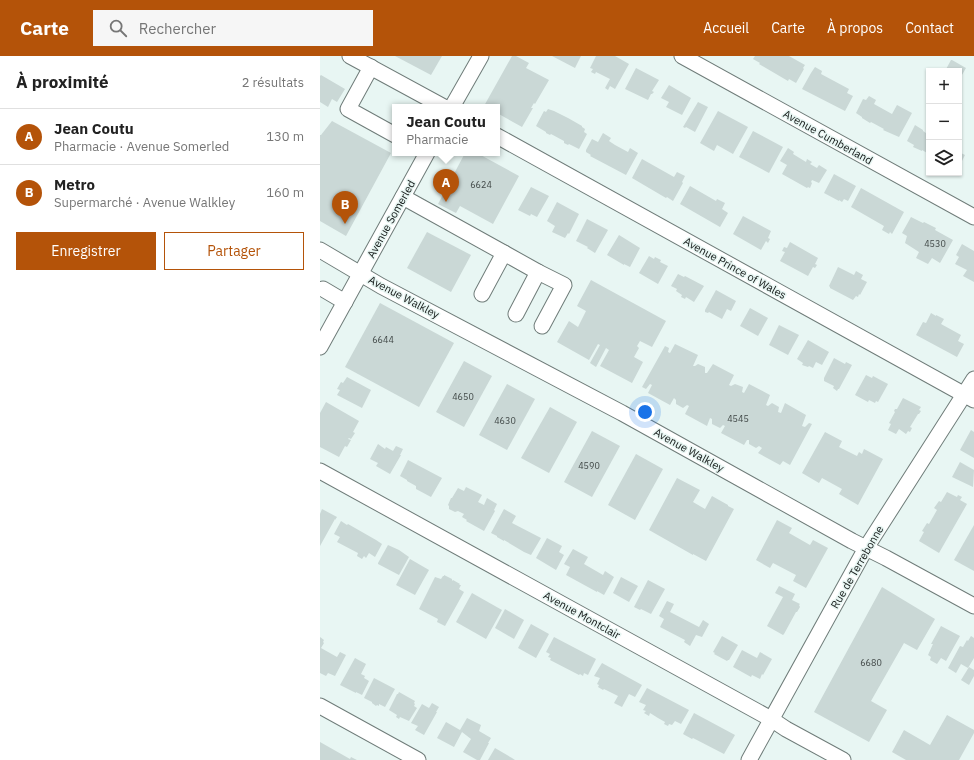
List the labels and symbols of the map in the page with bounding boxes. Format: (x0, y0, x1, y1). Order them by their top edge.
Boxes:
street label: Avenue Cumberland (781, 107, 875, 167)
pin: A (433, 169, 459, 202)
street label: Avenue Somerled (364, 178, 418, 260)
house number: 6624 (470, 179, 492, 190)
pin: B (332, 191, 358, 224)
street label: Avenue Prince of Wales (681, 234, 789, 302)
house number: 4530 (924, 238, 946, 249)
street label: Avenue Walkley (366, 272, 442, 322)
house number: 6644 (372, 334, 394, 345)
house number: 4650 (452, 391, 474, 402)
your location (635, 402, 655, 422)
house number: 4545 (727, 413, 749, 424)
house number: 4630 (494, 415, 516, 426)
street label: Avenue Walkley (651, 425, 727, 475)
house number: 4590 (578, 460, 600, 471)
street label: Rue de Terrebonne (828, 523, 886, 611)
street label: Avenue Montclair (541, 588, 623, 642)
house number: 6680 (860, 657, 882, 668)

